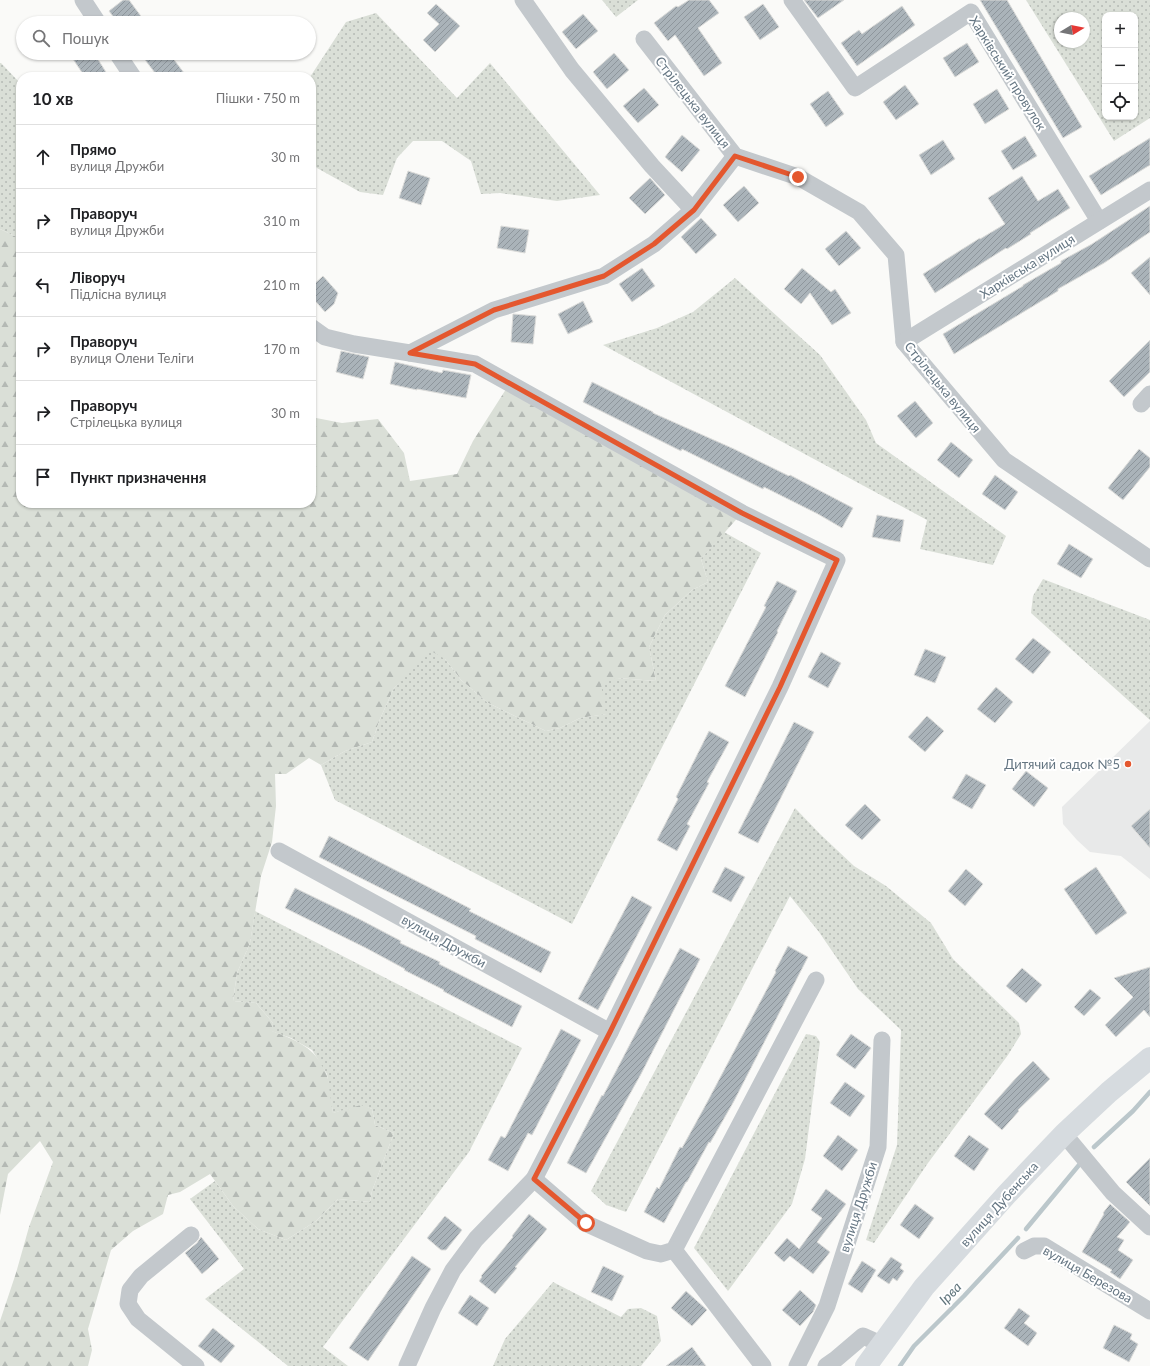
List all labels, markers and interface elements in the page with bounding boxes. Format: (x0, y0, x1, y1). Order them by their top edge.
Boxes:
north arrow (1054, 12, 1090, 48)
map controls (1102, 12, 1138, 120)
button: + (1102, 12, 1138, 48)
street label: Харківський провулок (966, 13, 1050, 133)
search box (16, 16, 316, 60)
icon: search (30, 27, 52, 49)
text: Пошук (62, 29, 109, 47)
button: − (1102, 48, 1138, 84)
street label: Стрілецька вулиця (652, 53, 734, 151)
button: locate (1102, 84, 1138, 120)
text: 10 хв (32, 88, 73, 109)
text: Пішки · 750 m (216, 90, 300, 106)
text: Прямо (70, 140, 116, 158)
icon: ahead (32, 146, 54, 168)
text: 30 m (271, 149, 300, 165)
text: вулиця Дружби (70, 158, 164, 174)
route end (789, 168, 807, 186)
text: Праворуч (70, 204, 137, 222)
icon: right (32, 210, 54, 232)
text: 310 m (263, 213, 300, 229)
text: вулиця Дружби (70, 222, 164, 238)
street label: Харківська вулиця (977, 230, 1077, 302)
text: Ліворуч (70, 268, 125, 286)
icon: left (32, 274, 54, 296)
text: 210 m (263, 277, 300, 293)
text: Підлісна вулиця (70, 286, 166, 302)
text: Праворуч (70, 332, 137, 350)
icon: right (32, 338, 54, 360)
street label: Стрілецька вулиця (901, 338, 985, 436)
text: 170 m (263, 341, 300, 357)
text: вулиця Олени Теліги (70, 350, 194, 366)
text: Праворуч (70, 396, 137, 414)
icon: right (32, 402, 54, 424)
text: 30 m (271, 405, 300, 421)
text: Стрілецька вулиця (70, 414, 182, 430)
icon: arrive (32, 466, 54, 488)
text: Пункт призначення (70, 468, 206, 486)
place label: Дитячий садок №5 (1004, 756, 1120, 772)
marker: Дитячий садок №5 (1123, 759, 1133, 769)
street label: вулиця Дружби (399, 911, 489, 971)
street label: вулиця Дубенська (957, 1158, 1041, 1250)
street label: вулиця Дружби (836, 1160, 880, 1254)
route start (577, 1214, 595, 1232)
street label: вулиця Березова (1041, 1242, 1135, 1306)
water label: Ірва (935, 1278, 965, 1308)

